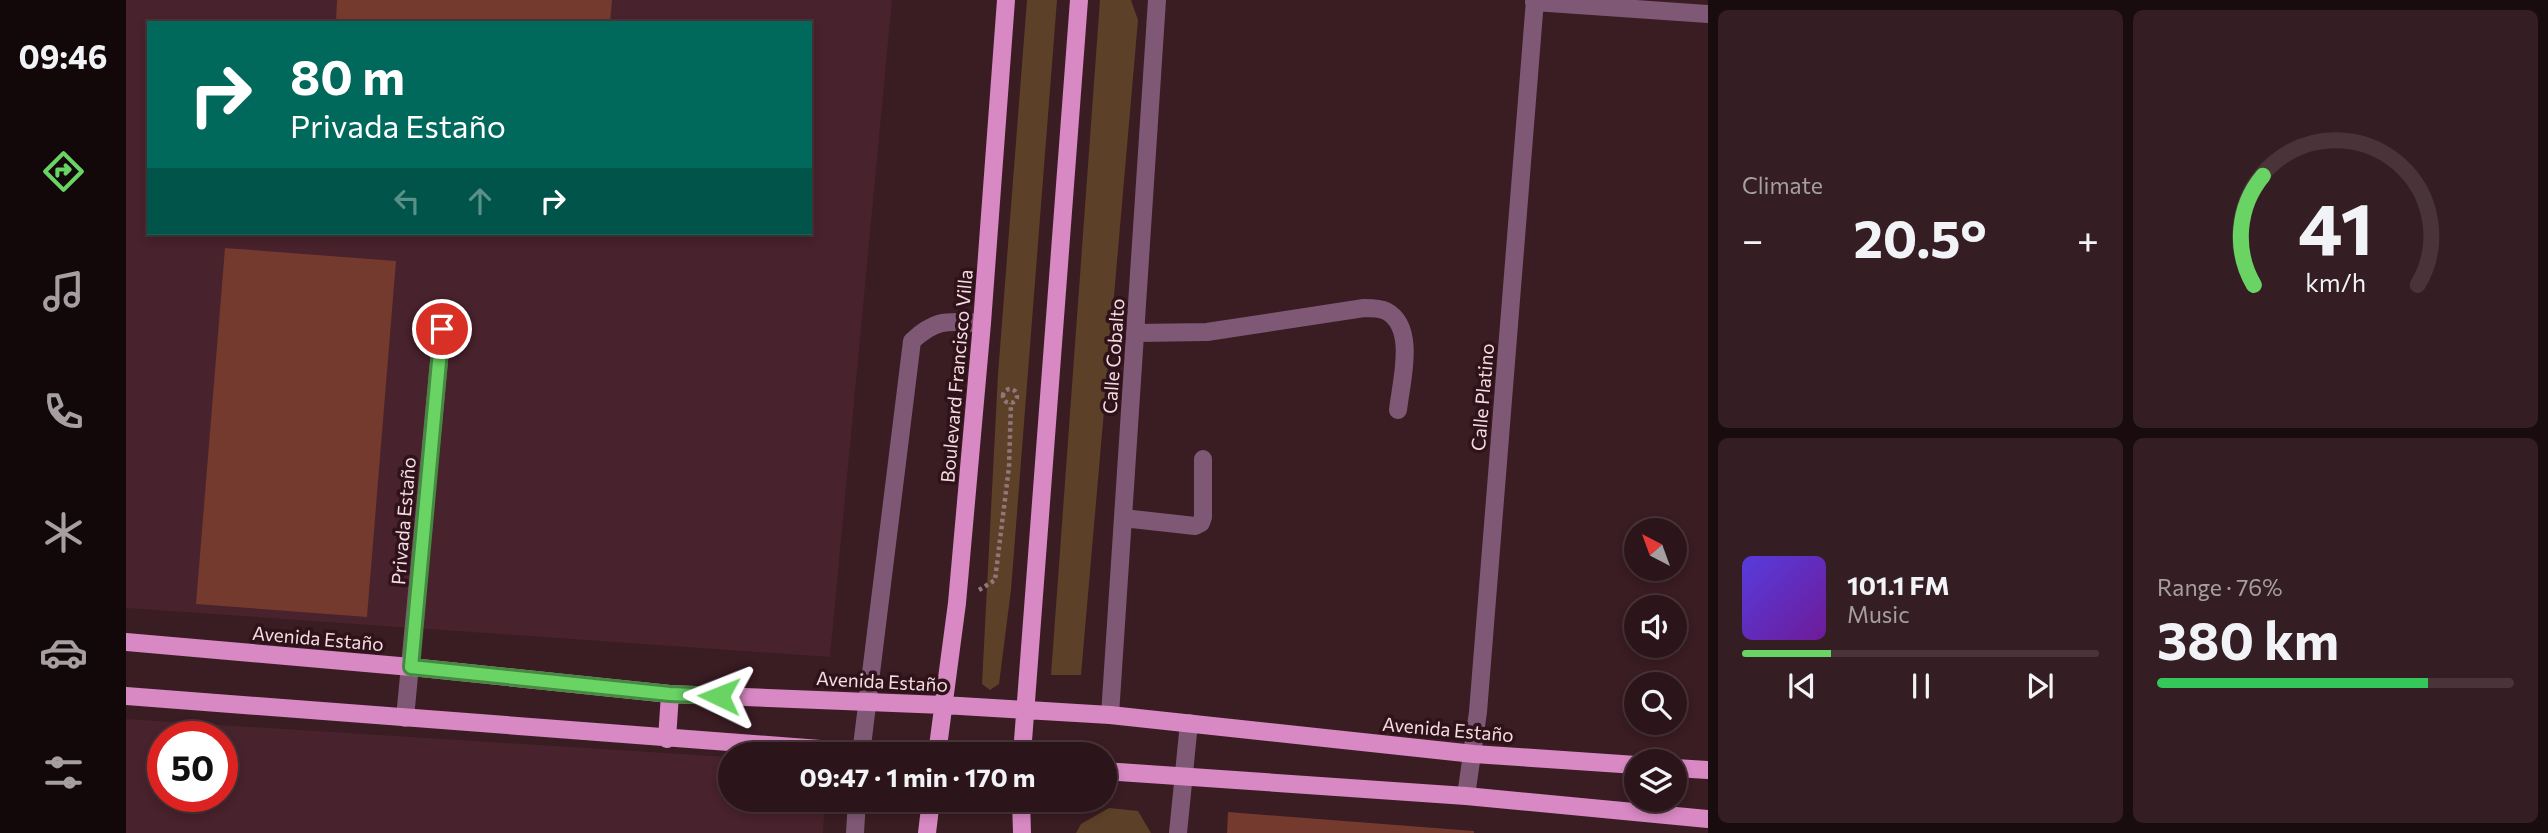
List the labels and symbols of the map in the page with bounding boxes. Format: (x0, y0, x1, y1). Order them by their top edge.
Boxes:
street label: Boulevard Francisco Villa (935, 268, 977, 484)
street label: Calle Cobalto (1097, 298, 1129, 414)
pin (412, 299, 472, 359)
street label: Calle Platino (1466, 342, 1498, 452)
street label: Privada Estaño (386, 456, 420, 586)
north arrow (1624, 518, 1687, 581)
street label: Avenida Estaño (251, 621, 385, 655)
position arrow (682, 659, 756, 733)
street label: Avenida Estaño (816, 666, 948, 696)
street label: Avenida Estaño (1381, 712, 1515, 746)
speed limit sign: 50 (147, 721, 238, 812)

